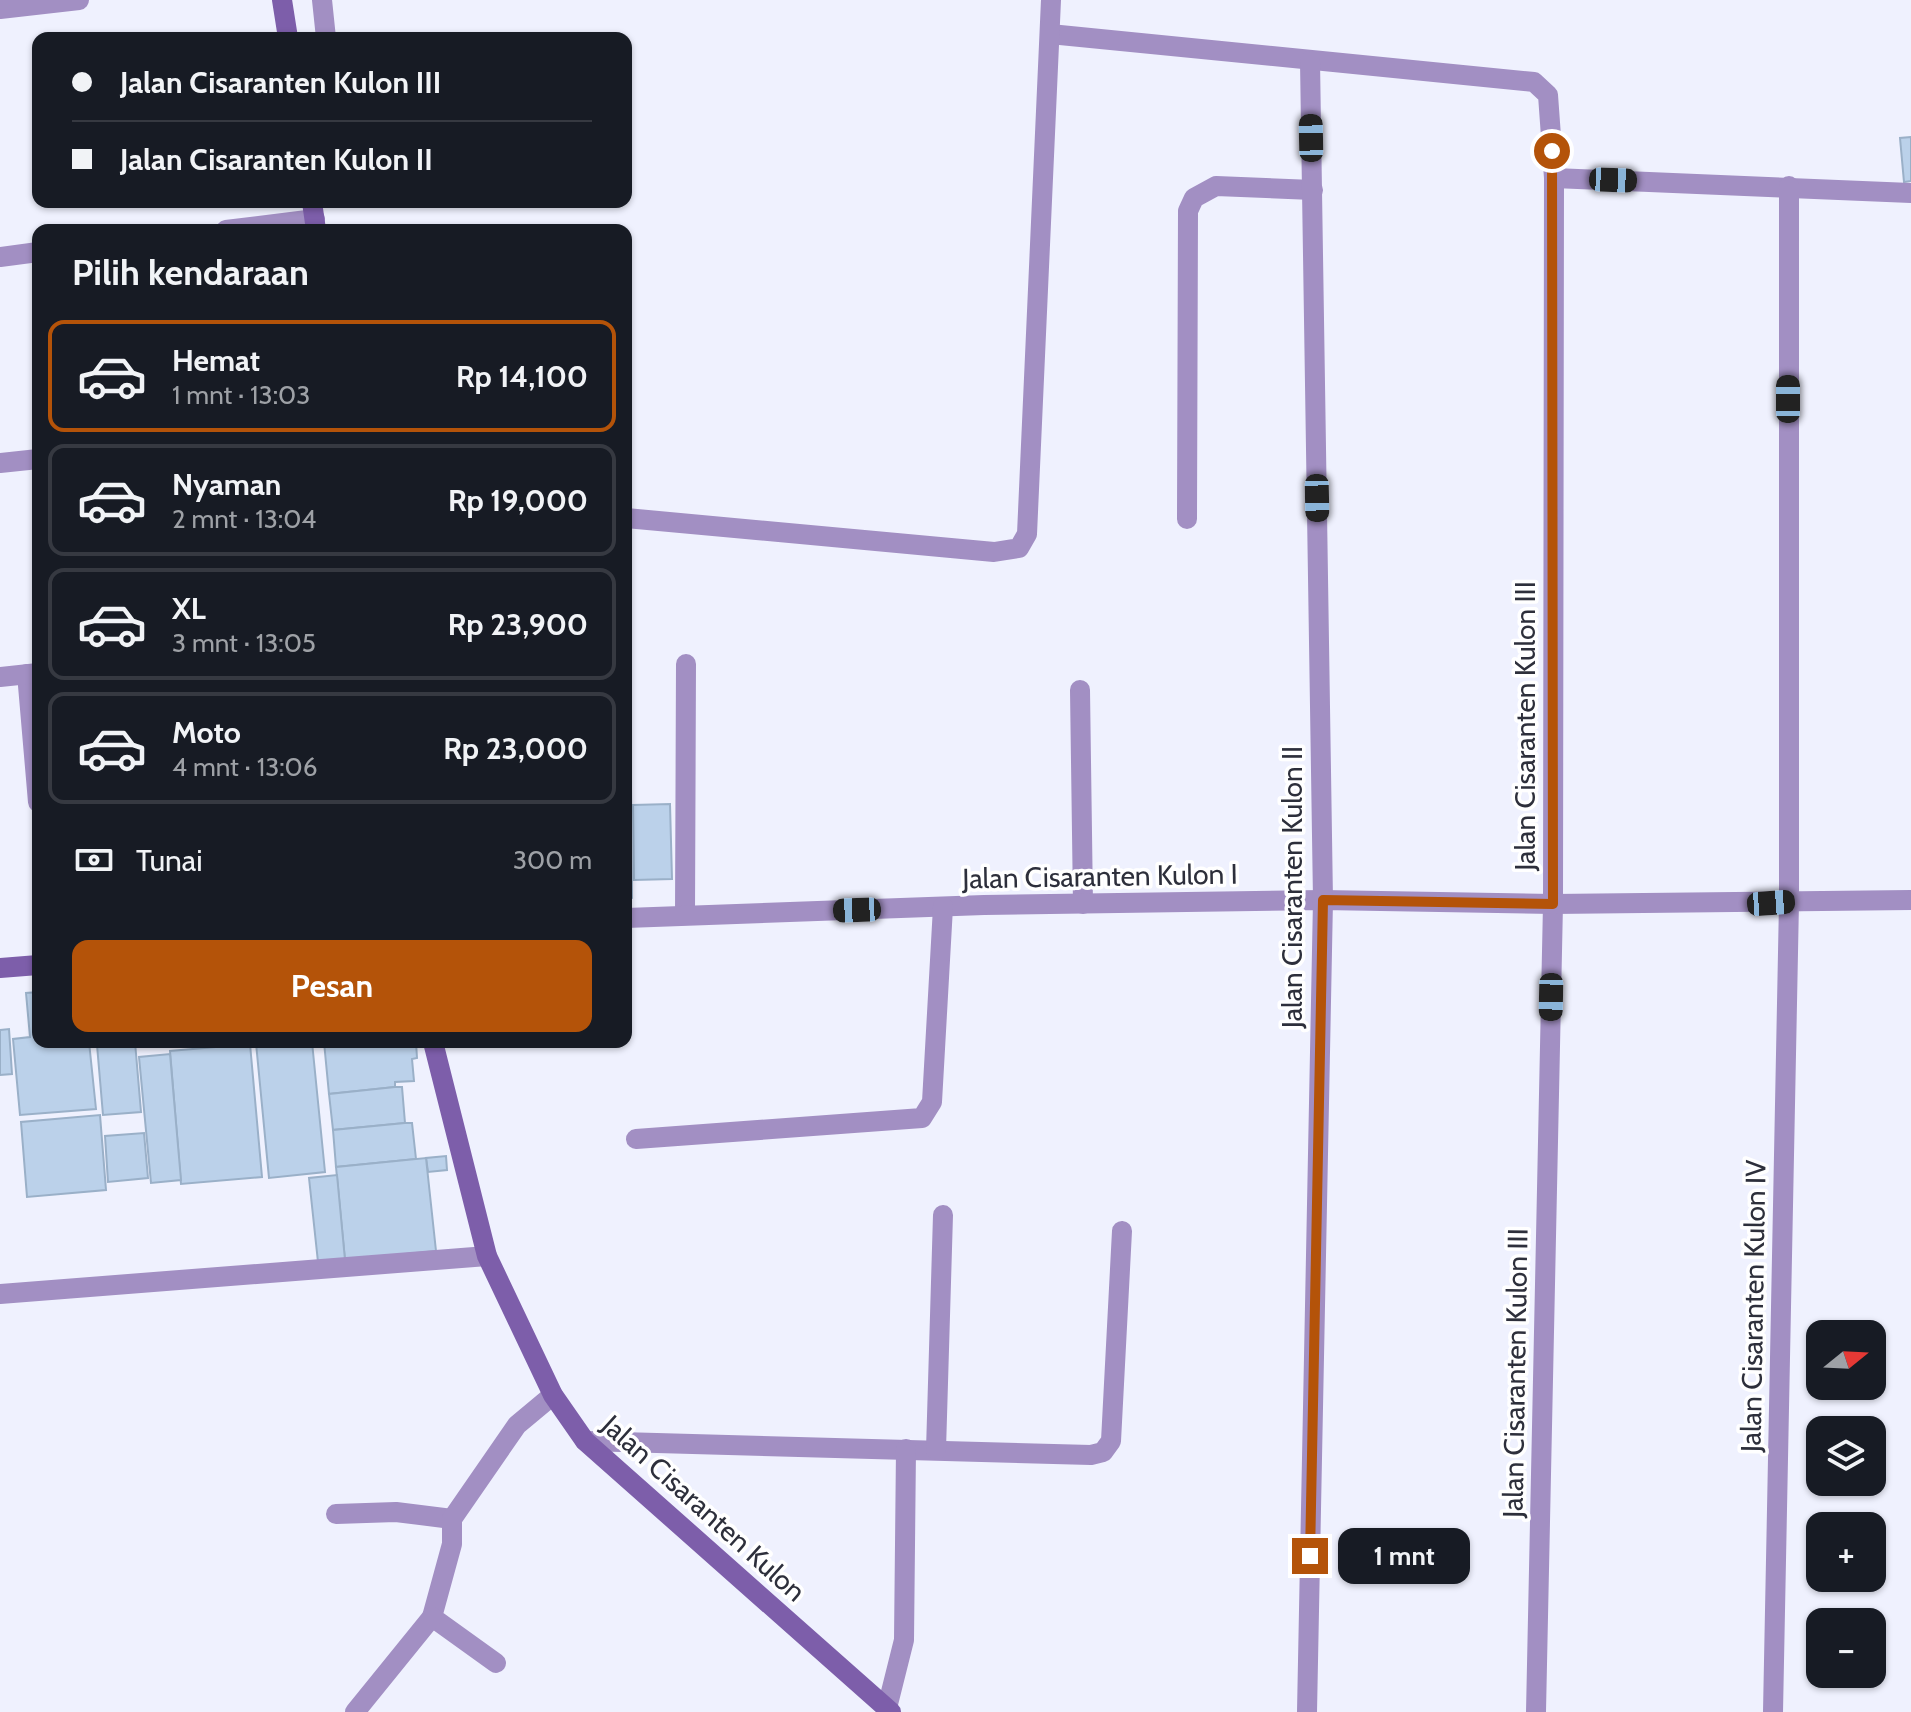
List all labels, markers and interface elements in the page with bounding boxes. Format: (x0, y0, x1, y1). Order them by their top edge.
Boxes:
text: Jalan Cisaranten Kulon III (120, 64, 441, 101)
car (1299, 114, 1323, 162)
route start (1534, 133, 1570, 169)
text: Jalan Cisaranten Kulon II (120, 141, 433, 178)
car (1589, 167, 1637, 193)
text: Pilih kendaraan (72, 250, 309, 294)
icon: car (76, 340, 148, 412)
text: Hemat (172, 342, 260, 379)
text: Rp 14,100 (456, 358, 588, 395)
car (1776, 375, 1800, 423)
text: 1 mnt · 13:03 (172, 379, 310, 411)
icon: car (76, 464, 148, 536)
text: Nyaman (172, 466, 281, 503)
car (1305, 474, 1329, 522)
text: Rp 19,000 (448, 482, 588, 519)
text: 2 mnt · 13:04 (172, 503, 316, 535)
street label: Jalan Cisaranten Kulon III (1508, 581, 1542, 872)
icon: car (76, 588, 148, 660)
text: XL (172, 590, 206, 627)
text: Rp 23,900 (448, 606, 588, 643)
text: 3 mnt · 13:05 (172, 627, 316, 659)
icon: car (76, 712, 148, 784)
text: Moto (172, 714, 241, 751)
text: Rp 23,000 (443, 730, 588, 767)
street label: Jalan Cisaranten Kulon II (1275, 746, 1309, 1029)
text: 4 mnt · 13:06 (172, 751, 318, 783)
icon: cash (72, 838, 116, 882)
text: Tunai (136, 842, 203, 879)
text: 300 m (513, 844, 592, 876)
street label: Jalan Cisaranten Kulon I (961, 857, 1238, 895)
car (1746, 889, 1796, 917)
car (833, 897, 881, 923)
button: Pesan (72, 940, 592, 1032)
car (1539, 973, 1563, 1021)
street label: Jalan Cisaranten Kulon IV (1733, 1160, 1773, 1453)
street label: Jalan Cisaranten Kulon III (1495, 1228, 1535, 1519)
north arrow (1806, 1320, 1886, 1400)
map controls (1806, 1320, 1886, 1688)
street label: Jalan Cisaranten Kulon (595, 1407, 813, 1608)
button: layers (1806, 1416, 1886, 1496)
button: + (1806, 1512, 1886, 1592)
callout: 1 mnt (1338, 1528, 1470, 1584)
route end (1292, 1538, 1328, 1574)
text: 1 mnt (1373, 1540, 1435, 1572)
button: − (1806, 1608, 1886, 1688)

